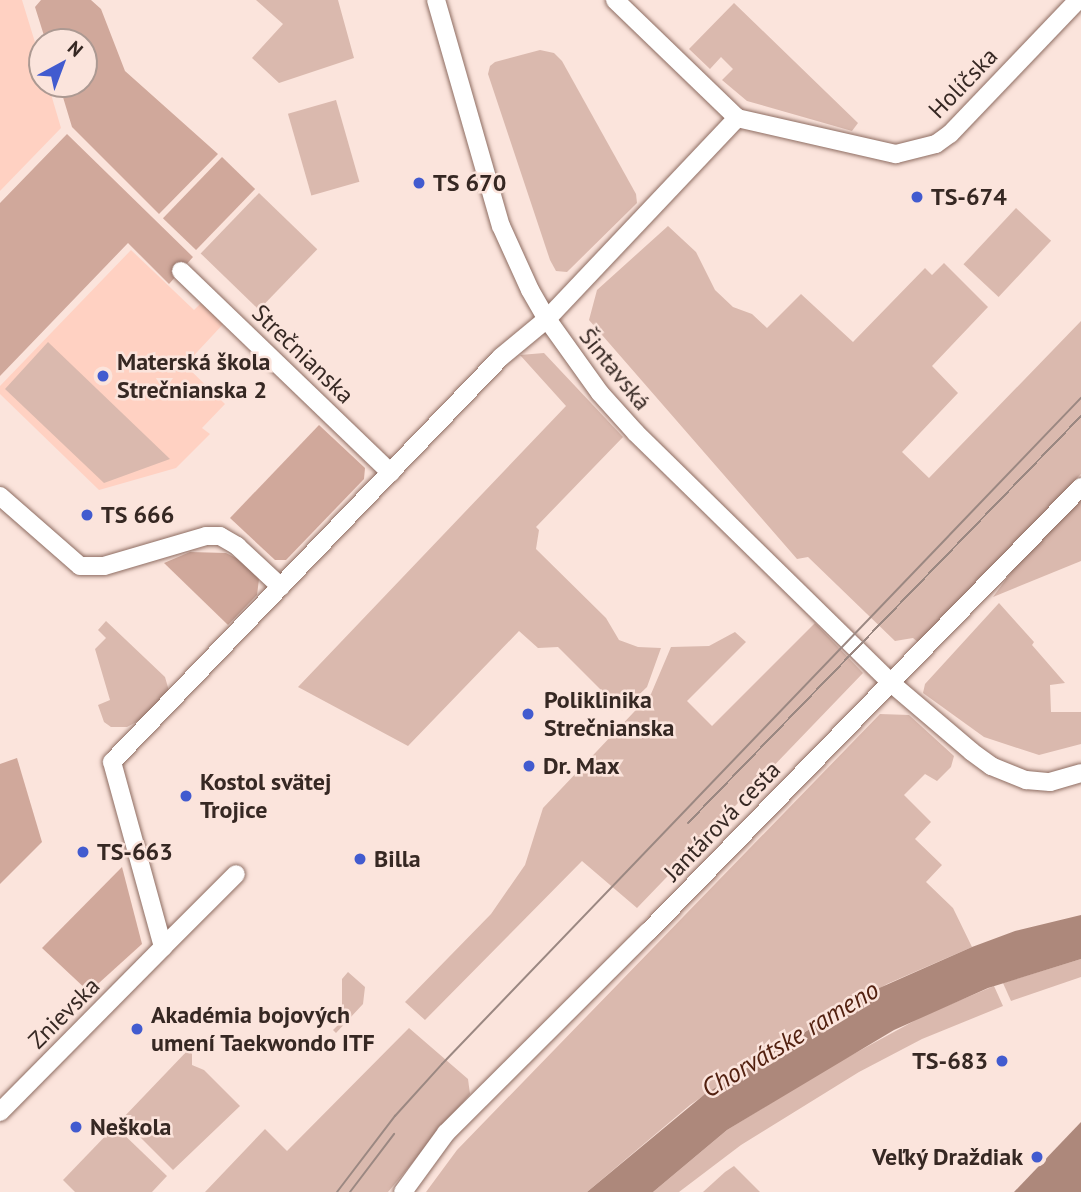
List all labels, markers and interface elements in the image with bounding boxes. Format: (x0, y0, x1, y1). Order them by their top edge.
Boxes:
north arrow (28, 28, 98, 98)
text: N (63, 36, 88, 62)
street label: Holíčska (923, 42, 1003, 124)
place label: TS 670 (433, 169, 506, 197)
marker: TS 670 (411, 175, 427, 191)
place label: TS-674 (931, 183, 1007, 211)
marker: TS-674 (909, 189, 925, 205)
street label: Strečnianska (246, 299, 360, 409)
street label: Šintavská (573, 322, 657, 416)
place label: Materská škola Strečnianska 2 (117, 348, 270, 404)
marker: Materská škola Strečnianska 2 (95, 368, 111, 384)
place label: TS 666 (101, 501, 174, 529)
marker: TS 666 (79, 507, 95, 523)
place label: Poliklinika Strečnianska (544, 686, 674, 742)
marker: Poliklinika Strečnianska (518, 704, 538, 724)
place label: Dr. Max (543, 752, 621, 780)
street label: Jantárová cesta (658, 755, 786, 887)
marker: Dr. Max (521, 758, 537, 774)
place label: Kostol svätej Trojice (200, 768, 331, 824)
marker: Kostol svätej Trojice (178, 788, 194, 804)
place label: TS-663 (97, 838, 173, 866)
marker: TS-663 (75, 844, 91, 860)
place label: Billa (374, 845, 421, 873)
marker: Billa (352, 851, 368, 867)
street label: Znievska (22, 971, 106, 1055)
water label: Chorvátske rameno (696, 974, 884, 1104)
place label: Akadémia bojových umení Taekwondo ITF (151, 1001, 376, 1057)
marker: Akadémia bojových umení Taekwondo ITF (129, 1021, 145, 1037)
place label: TS-683 (912, 1047, 988, 1075)
marker: TS-683 (994, 1053, 1010, 1069)
place label: Neškola (90, 1113, 171, 1141)
marker: Neškola (68, 1119, 84, 1135)
place label: Veľký Draždiak (871, 1143, 1023, 1171)
marker: Veľký Draždiak (1029, 1149, 1045, 1165)

